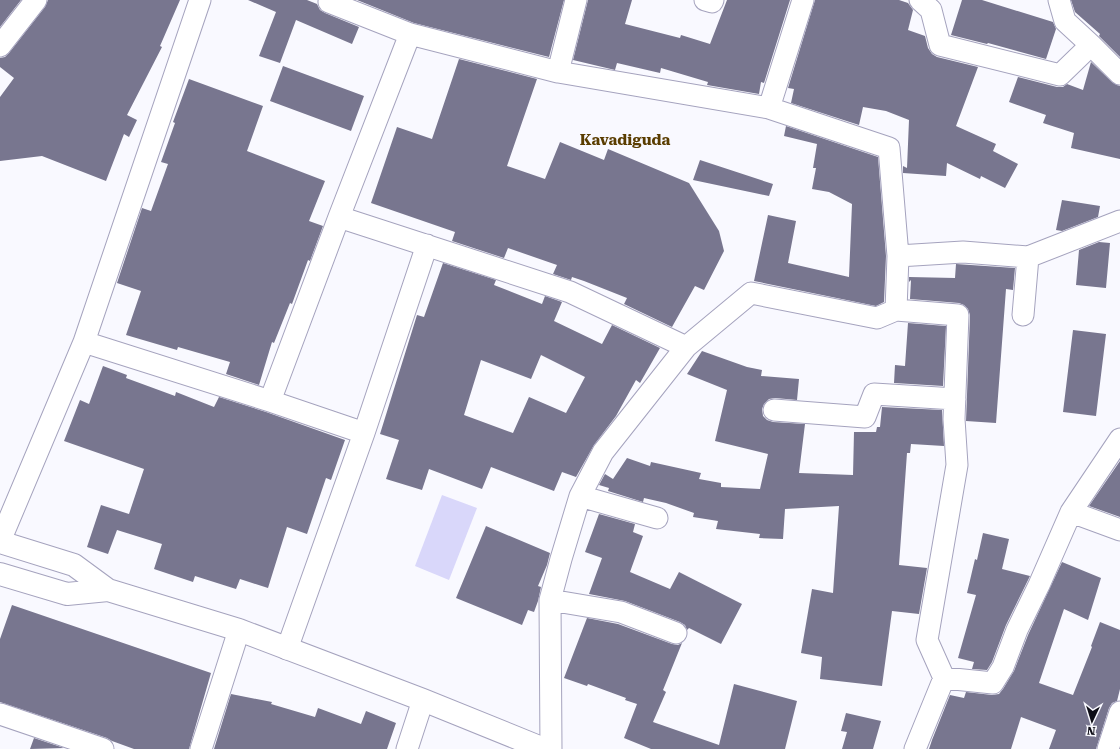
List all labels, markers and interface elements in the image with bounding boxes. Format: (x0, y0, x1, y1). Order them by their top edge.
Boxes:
district label: Kavadiguda (580, 131, 671, 149)
north arrow (1072, 701, 1112, 741)
text: N (1086, 724, 1096, 737)

